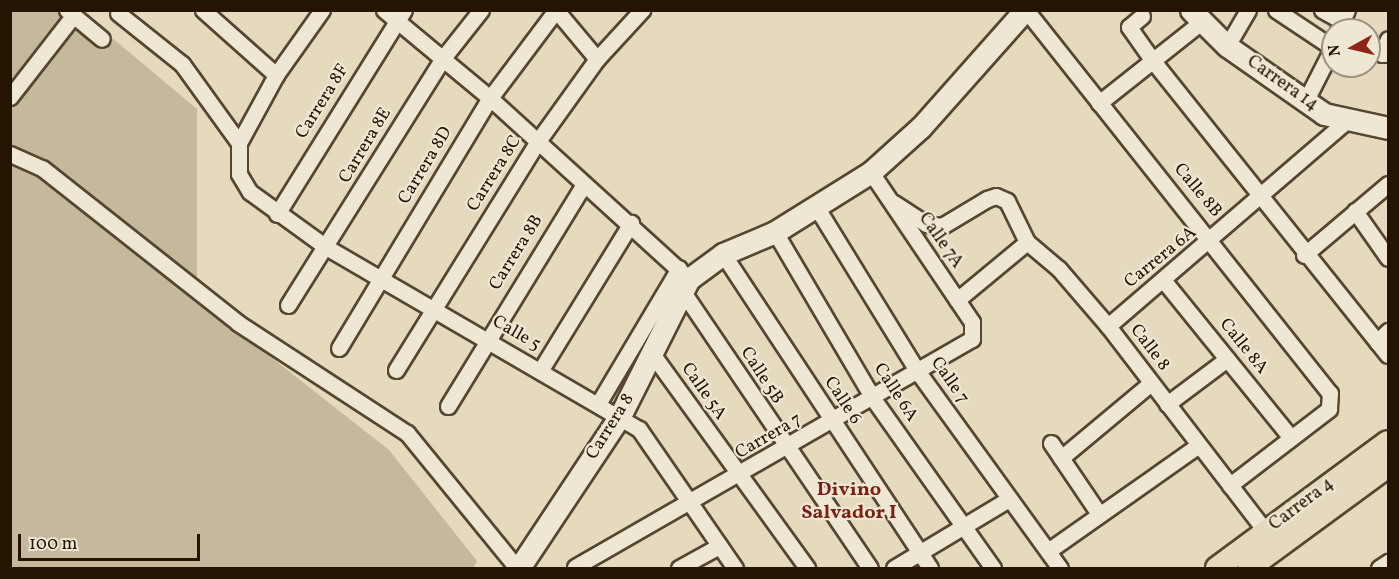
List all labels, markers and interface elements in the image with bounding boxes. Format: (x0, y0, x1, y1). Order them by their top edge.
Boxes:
north arrow (1321, 18, 1381, 78)
text: N (1323, 43, 1347, 58)
street label: Carrera 14 (1242, 52, 1322, 116)
street label: Carrera 8F (292, 61, 354, 143)
street label: Carrera 8E (335, 104, 397, 188)
street label: Carrera 8D (394, 123, 458, 209)
street label: Carrera 8C (463, 132, 527, 216)
street label: Calle 8B (1168, 160, 1226, 222)
street label: Calle 7A (913, 209, 967, 273)
street label: Carrera 8B (485, 211, 549, 295)
street label: Carrera 6A (1121, 222, 1201, 294)
street label: Calle 5 (488, 312, 544, 356)
street label: Calle 8A (1214, 315, 1272, 379)
street label: Calle 8 (1124, 320, 1174, 376)
street label: Calle 5B (735, 343, 787, 409)
street label: Calle 7 (925, 353, 973, 409)
street label: Calle 5A (676, 359, 730, 425)
street label: Calle 6A (868, 360, 922, 426)
street label: Calle 6 (819, 373, 865, 429)
street label: Carrera 8 (582, 390, 640, 464)
street label: Carrera 7 (732, 409, 806, 465)
street label: Carrera 4 (1265, 474, 1339, 536)
district label: Divino Salvador I (801, 478, 897, 525)
scale bar (21, 522, 202, 560)
text: 100 m (29, 532, 78, 557)

